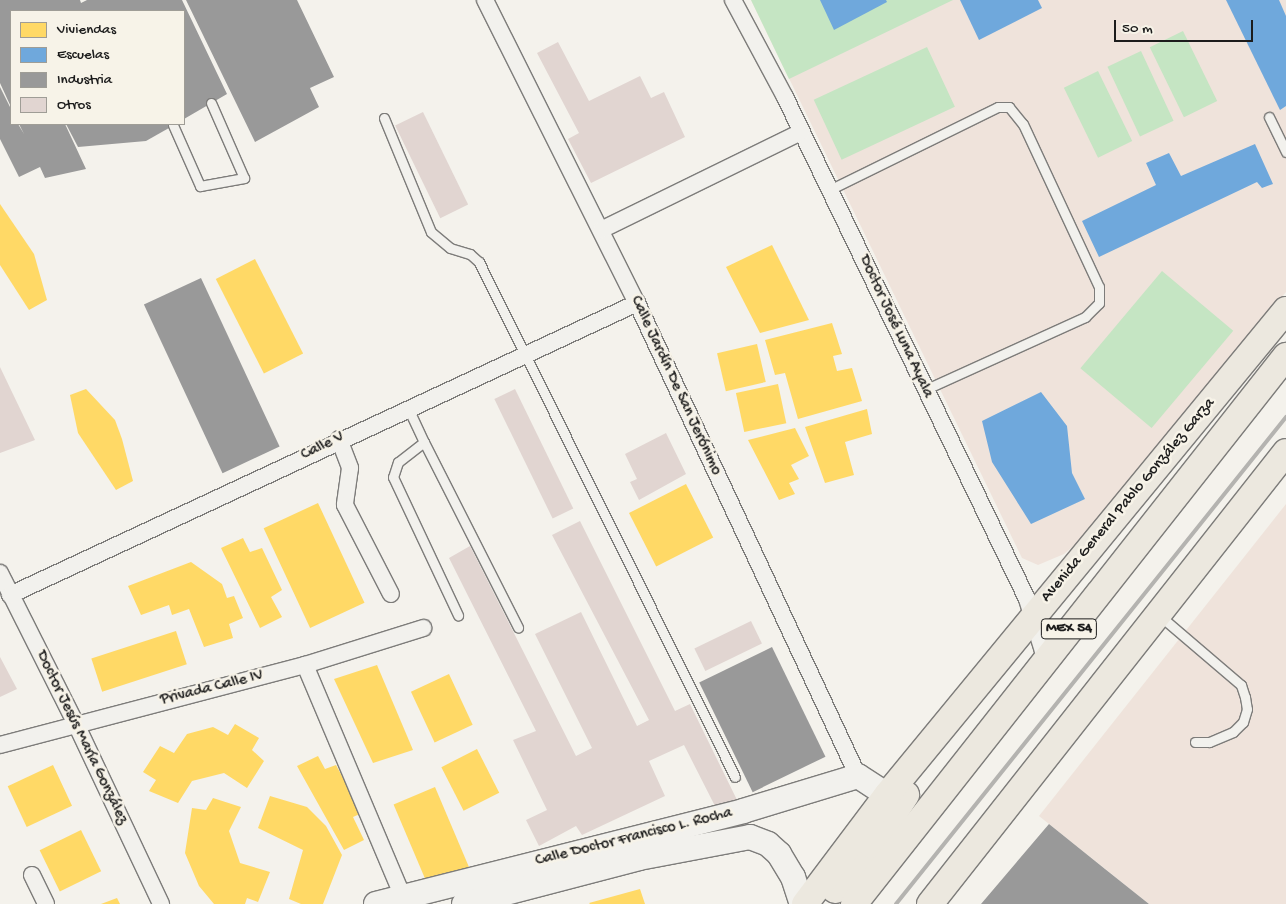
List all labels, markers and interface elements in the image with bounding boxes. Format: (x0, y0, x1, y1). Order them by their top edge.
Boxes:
legend (10, 10, 185, 125)
scale bar (1116, 10, 1255, 42)
text: 50 m (1122, 20, 1153, 38)
text: Viviendas (57, 21, 116, 39)
text: Escuelas (57, 46, 109, 64)
text: Industria (57, 71, 112, 89)
text: Otros (57, 96, 91, 114)
street label: Doctor José Luna Ayala (853, 253, 937, 401)
street label: Calle Jardín De San Jerónimo (625, 293, 725, 479)
street label: Avenida General Pablo González Garza (1038, 395, 1220, 607)
street label: Calle V (298, 428, 348, 466)
road number: MEX 54 (1040, 616, 1098, 642)
street label: Doctor Jesús María González (31, 648, 131, 828)
street label: Privada Calle IV (159, 667, 265, 711)
street label: Calle Doctor Francisco L. Rocha (534, 804, 734, 872)

